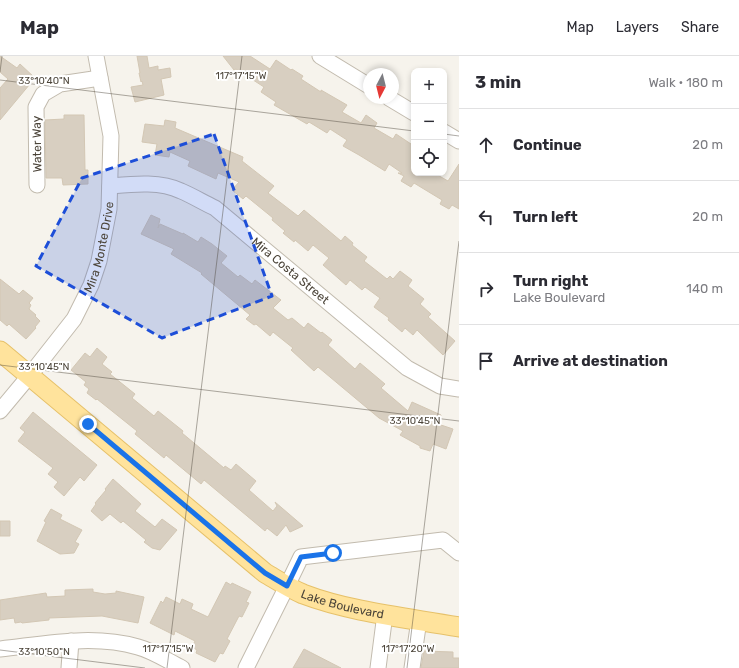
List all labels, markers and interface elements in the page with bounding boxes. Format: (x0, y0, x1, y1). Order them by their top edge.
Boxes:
text: Map (20, 16, 59, 39)
text: Map (567, 19, 594, 36)
text: Layers (616, 19, 659, 36)
text: Share (681, 19, 719, 36)
north arrow (363, 68, 399, 104)
map controls (411, 68, 447, 176)
button: + (411, 68, 447, 104)
text: 117°17'15"W (215, 70, 267, 82)
text: 3 min (475, 72, 521, 92)
text: 33°10'40"N (18, 75, 70, 87)
text: Walk · 180 m (648, 75, 723, 90)
button: − (411, 104, 447, 140)
street label: Water Way (29, 115, 44, 173)
icon: ahead (475, 134, 497, 156)
text: Continue (513, 136, 582, 154)
text: 20 m (692, 137, 723, 152)
button: locate (411, 140, 447, 176)
street label: Mira Monte Drive (81, 201, 116, 295)
icon: left (475, 206, 497, 228)
text: Turn left (513, 208, 578, 226)
text: 20 m (692, 209, 723, 224)
street label: Mira Costa Street (249, 234, 332, 307)
text: Turn right (513, 272, 588, 290)
icon: right (475, 278, 497, 300)
text: 140 m (686, 281, 723, 296)
text: Lake Boulevard (513, 290, 605, 305)
icon: arrive (475, 350, 497, 372)
text: Arrive at destination (513, 352, 668, 370)
text: 33°10'45"N (18, 361, 70, 373)
route end (79, 415, 97, 433)
text: 33°10'45"N (389, 415, 441, 427)
route start (324, 544, 342, 562)
street label: Lake Boulevard (299, 587, 385, 621)
text: 117°17'15"W (142, 643, 194, 655)
text: 117°17'20"W (381, 643, 435, 655)
text: 33°10'50"N (18, 646, 70, 658)

